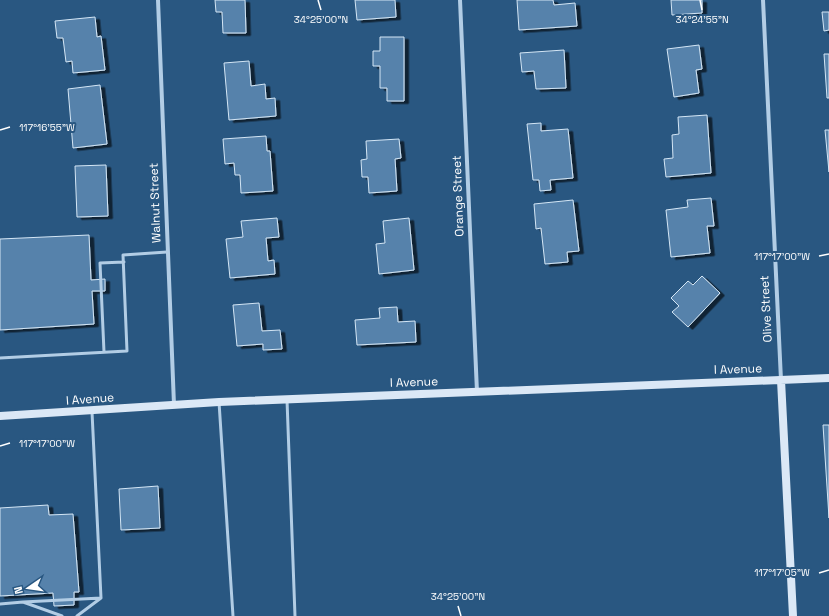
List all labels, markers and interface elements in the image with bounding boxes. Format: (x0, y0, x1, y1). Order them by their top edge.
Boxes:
text: 34°25'00"N (294, 13, 348, 26)
text: 34°24'55"N (675, 13, 729, 26)
text: 117°16'55"W (19, 121, 75, 134)
street label: Orange Street (449, 155, 467, 237)
street label: Walnut Street (146, 163, 164, 243)
text: 117°17'00"W (754, 250, 810, 263)
street label: Olive Street (756, 275, 776, 343)
street label: I Avenue (714, 360, 762, 378)
street label: I Avenue (390, 373, 438, 391)
street label: I Avenue (65, 389, 115, 409)
text: 117°17'00"W (19, 437, 75, 450)
text: 117°17'05"W (754, 566, 810, 579)
north arrow (8, 568, 48, 608)
text: N (11, 585, 26, 595)
text: 34°25'00"N (431, 590, 485, 603)

